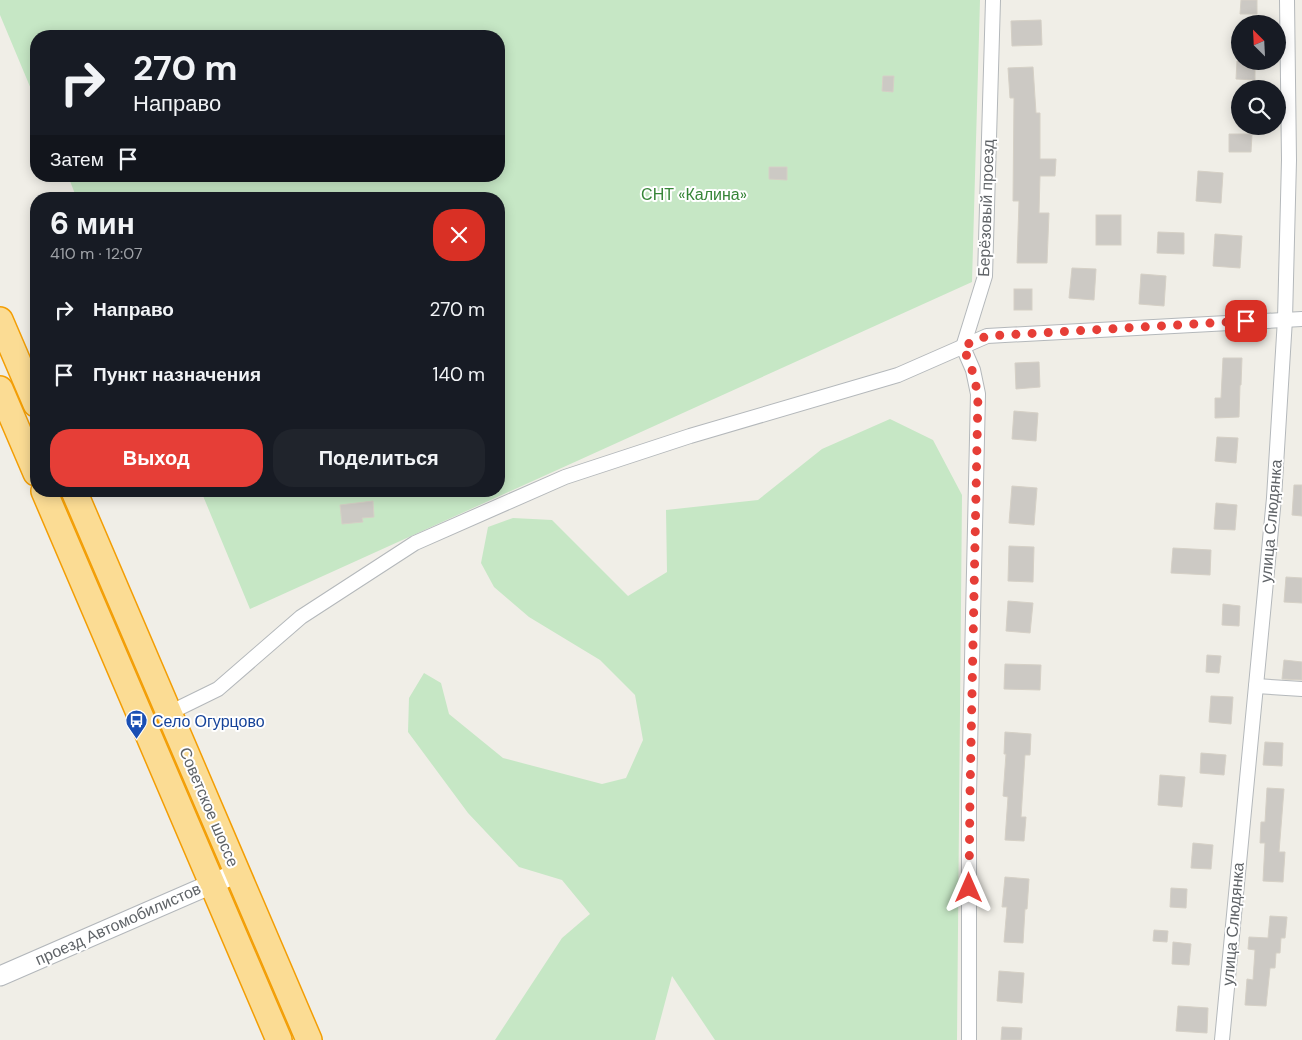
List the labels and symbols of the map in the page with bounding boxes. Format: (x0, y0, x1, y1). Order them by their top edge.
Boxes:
north arrow (1231, 15, 1286, 70)
street label: Берёзовый проезд (973, 138, 999, 277)
park label: СНТ «Калина» (641, 184, 747, 205)
pin (1225, 300, 1267, 342)
street label: улица Слюдянка (1255, 458, 1287, 584)
bus stop icon: Село Огурцово (124, 709, 148, 740)
place label: Село Огурцово (152, 711, 265, 732)
street label: Советское шоссе (174, 744, 244, 870)
position arrow (942, 861, 994, 913)
street label: улица Слюдянка (1217, 861, 1249, 987)
street label: проезд Автомобилистов (32, 878, 204, 970)

